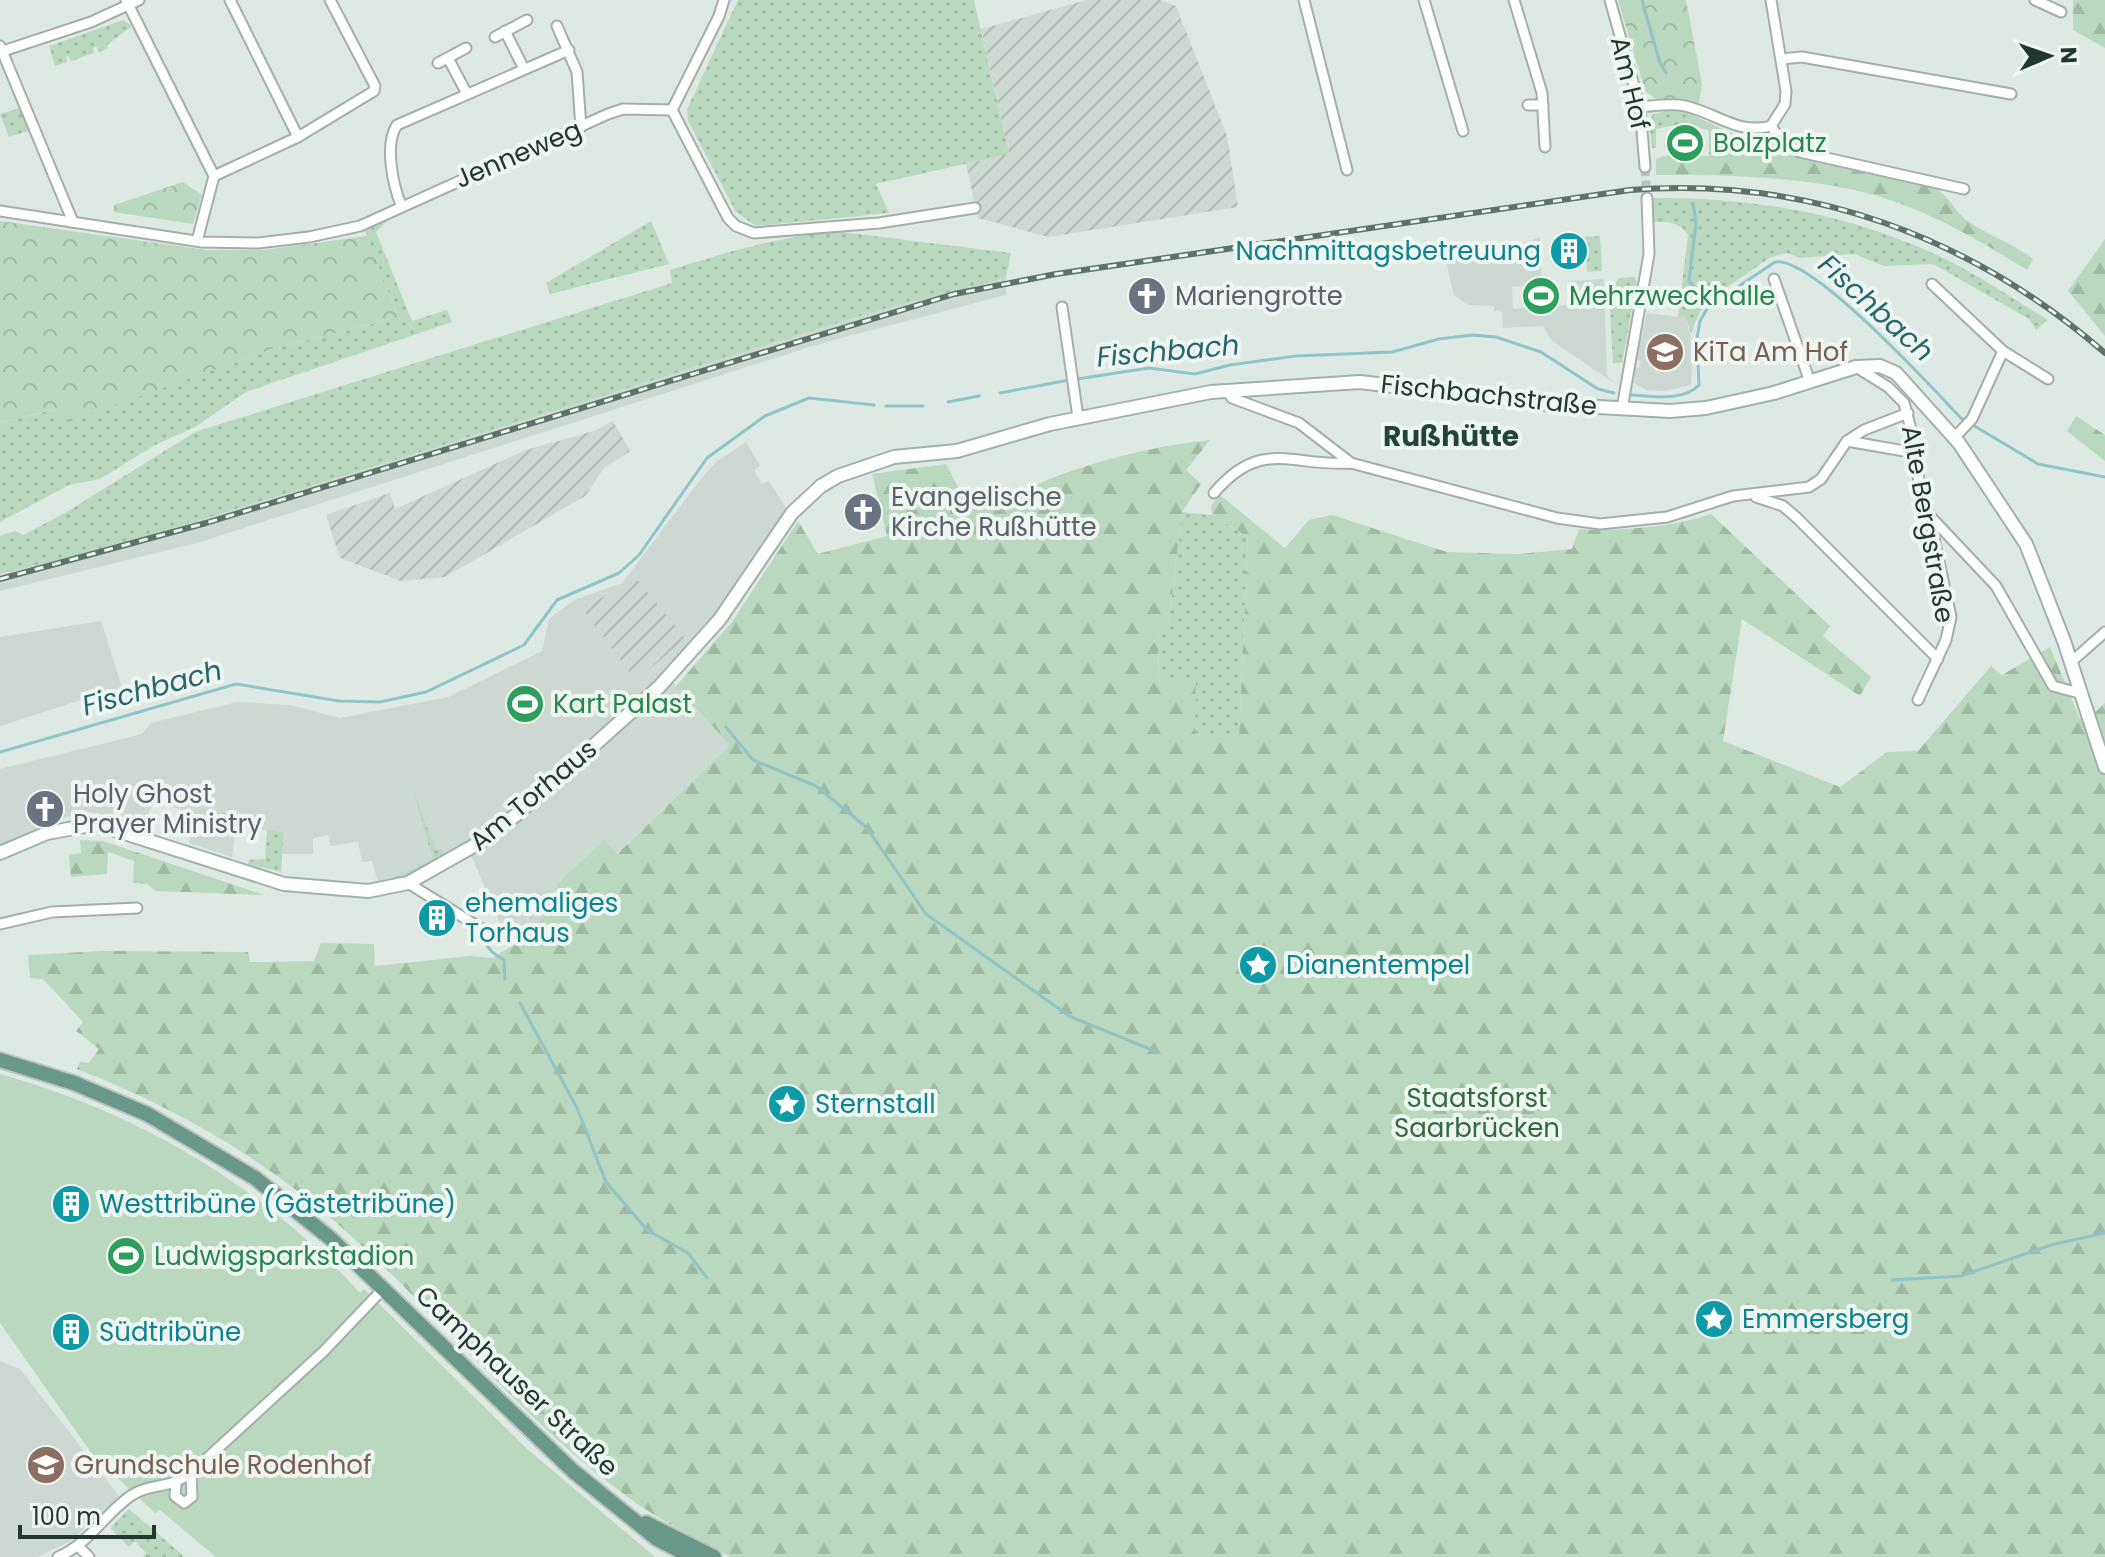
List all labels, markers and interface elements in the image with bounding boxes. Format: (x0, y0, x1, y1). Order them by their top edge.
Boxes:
north arrow (2009, 16, 2089, 96)
street label: Am Hof (1602, 33, 1658, 133)
text: N (2053, 47, 2084, 64)
street label: Jenneweg (449, 111, 587, 197)
sports icon: Bolzplatz (1664, 122, 1706, 164)
place label: Bolzplatz (1713, 125, 1827, 161)
building icon: Nachmittagsbetreuung (1548, 230, 1590, 272)
place label: Nachmittagsbetreuung (1235, 233, 1541, 269)
water label: Fischbach (1810, 246, 1942, 370)
church icon: Mariengrotte (1126, 275, 1168, 317)
sports icon: Mehrzweckhalle (1520, 275, 1562, 317)
place label: Mariengrotte (1175, 278, 1343, 314)
place label: Mehrzweckhalle (1569, 278, 1775, 314)
water label: Fischbach (1095, 325, 1241, 377)
school or university icon: KiTa Am Hof (1644, 331, 1686, 373)
place label: KiTa Am Hof (1693, 334, 1848, 370)
street label: Fischbachstraße (1379, 366, 1599, 424)
district label: Rußhütte (1383, 417, 1519, 456)
street label: Alte Bergstraße (1893, 422, 1963, 626)
place label: Evangelische Kirche Rußhütte (891, 479, 1097, 545)
church icon: Evangelische Kirche Rußhütte (842, 491, 884, 533)
water label: Fischbach (78, 651, 226, 725)
sports icon: Kart Palast (504, 683, 546, 725)
place label: Kart Palast (553, 686, 692, 722)
street label: Am Torhaus (462, 731, 604, 859)
place label: Holy Ghost Prayer Ministry (73, 776, 262, 842)
church icon: Holy Ghost Prayer Ministry (24, 788, 66, 830)
place label: ehemaliges Torhaus (465, 885, 618, 951)
building icon: ehemaliges Torhaus (416, 897, 458, 939)
place icon: Dianentempel (1237, 944, 1279, 986)
place label: Dianentempel (1286, 947, 1470, 983)
park label: Staatsforst Saarbrücken (1394, 1080, 1560, 1146)
place icon: Sternstall (766, 1083, 808, 1125)
place label: Sternstall (815, 1086, 936, 1122)
building icon: Westtribüne (Gästetribüne) (50, 1183, 92, 1225)
place label: Westtribüne (Gästetribüne) (99, 1186, 456, 1222)
sports icon: Ludwigsparkstadion (105, 1235, 147, 1277)
place label: Ludwigsparkstadion (154, 1238, 414, 1274)
street label: Camphauser Straße (408, 1277, 626, 1485)
place icon: Emmersberg (1693, 1298, 1735, 1340)
place label: Emmersberg (1742, 1301, 1909, 1337)
building icon: Südtribüne (50, 1311, 92, 1353)
place label: Südtribüne (99, 1314, 241, 1350)
school or university icon: Grundschule Rodenhof (25, 1444, 67, 1486)
place label: Grundschule Rodenhof (74, 1447, 372, 1483)
scale bar (20, 1489, 154, 1539)
text: 100 m (32, 1500, 101, 1533)

